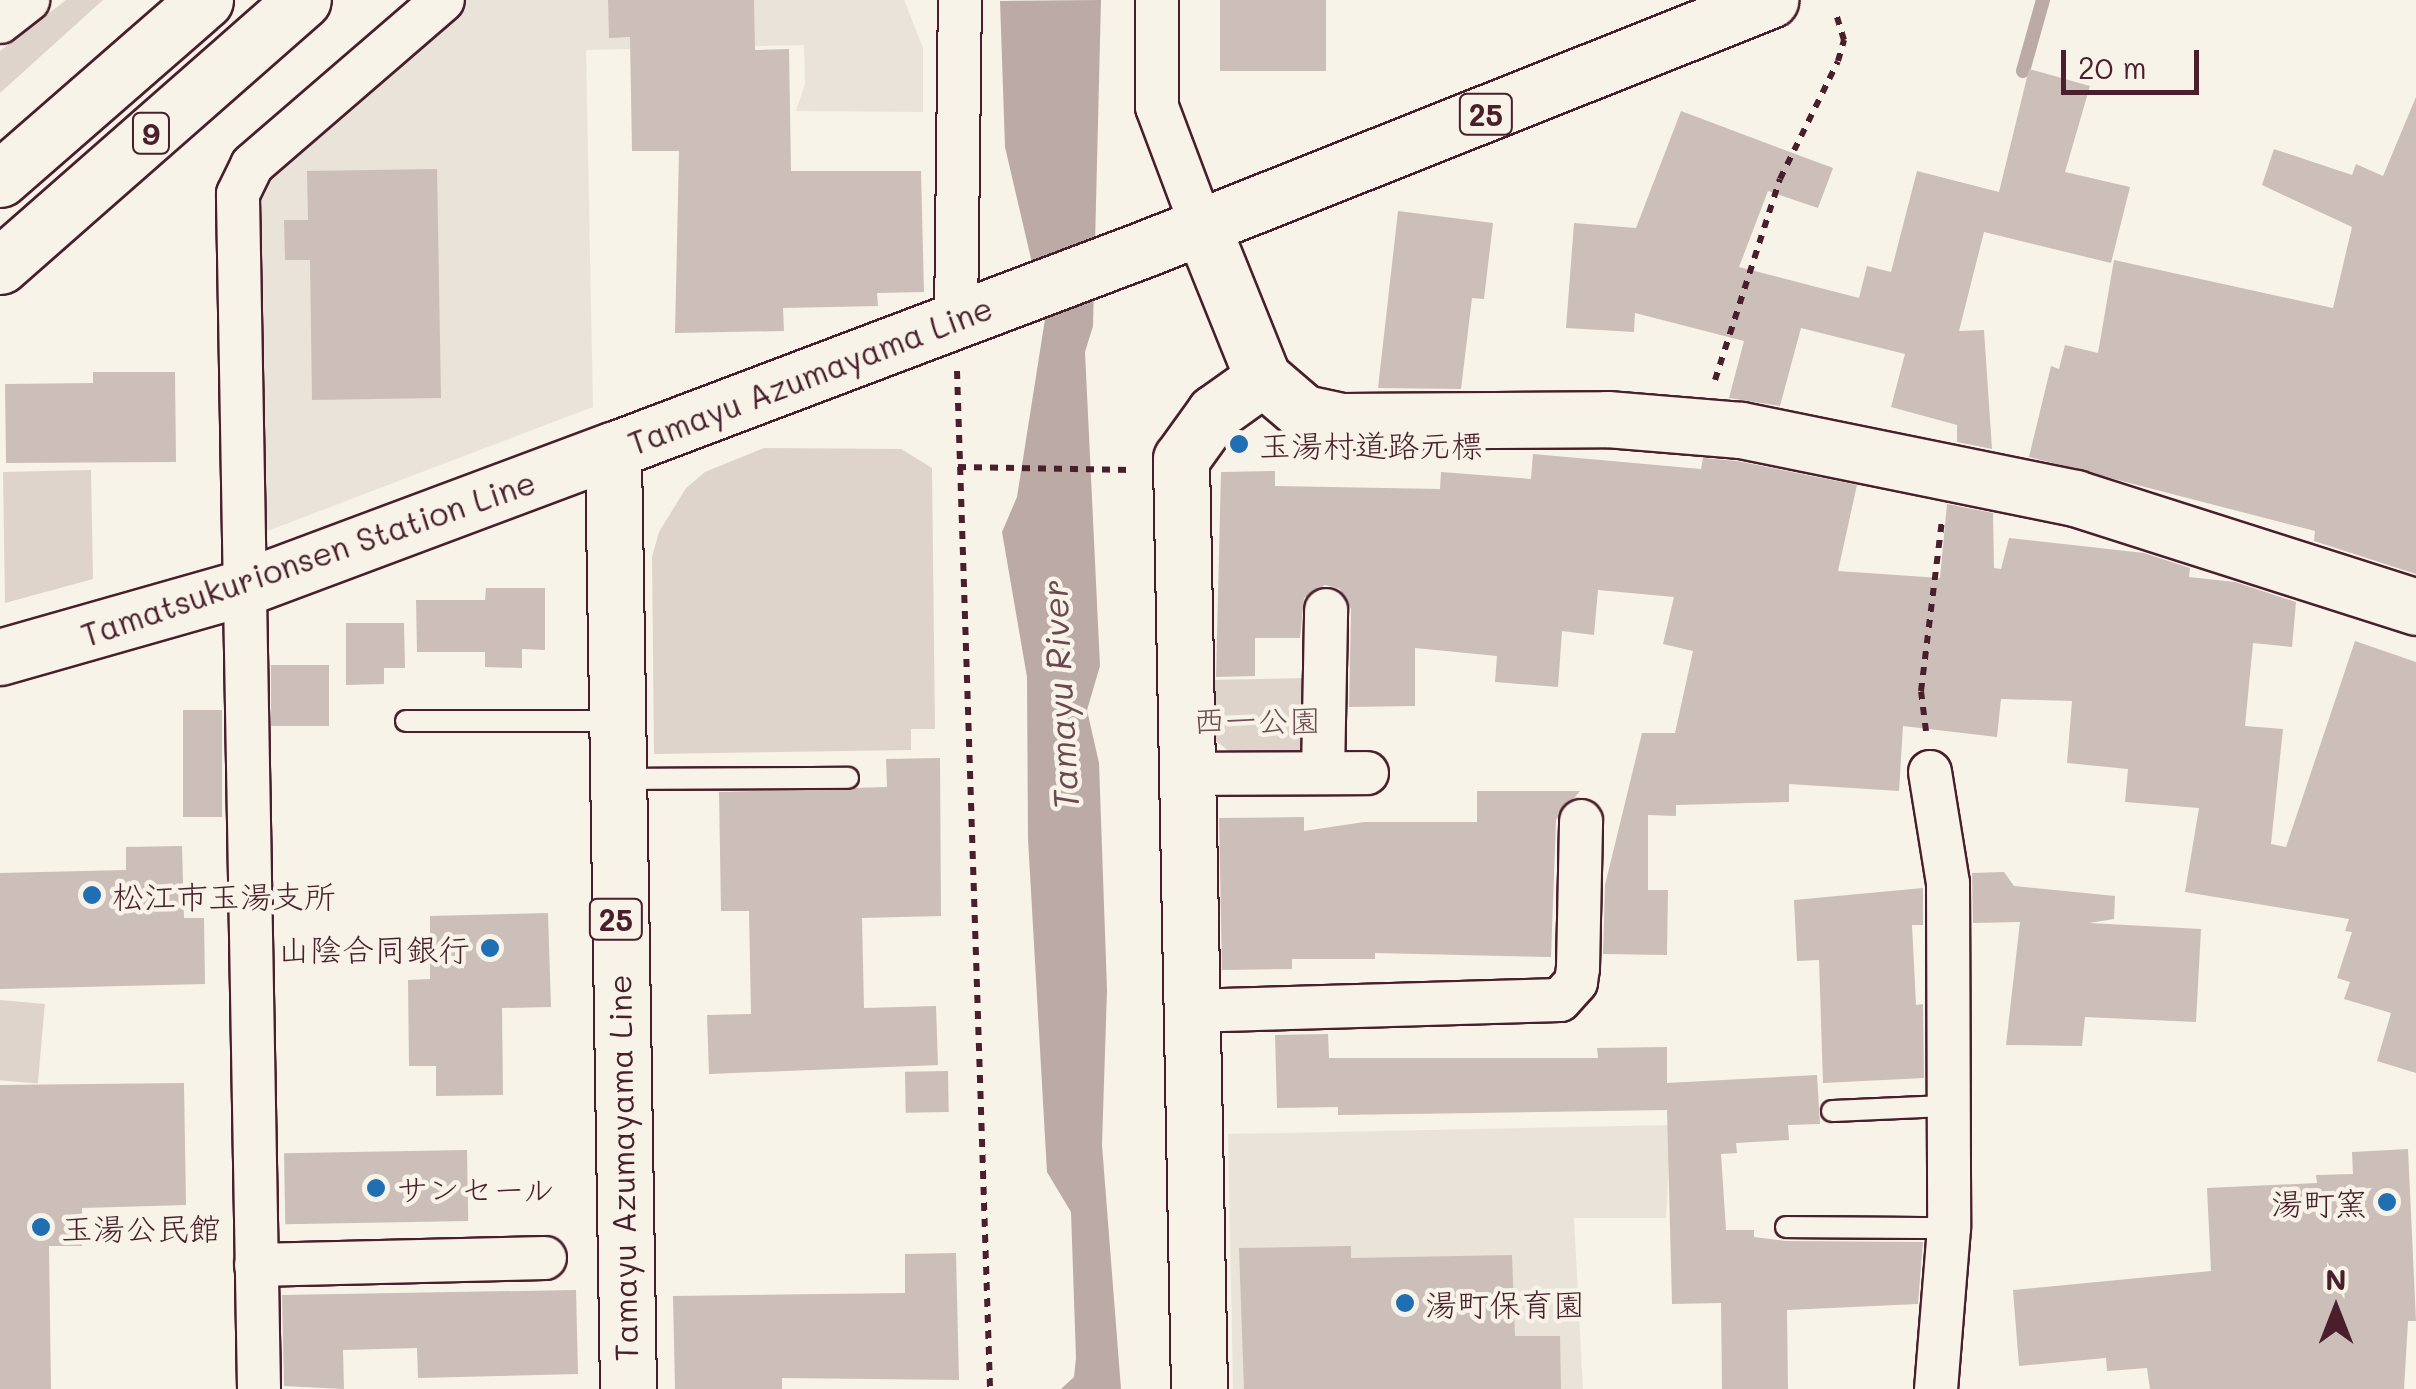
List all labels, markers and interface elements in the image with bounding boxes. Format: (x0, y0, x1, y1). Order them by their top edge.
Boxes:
scale bar (2066, 30, 2204, 92)
text: 20 m (2078, 47, 2147, 87)
road number: 25 (1458, 89, 1514, 139)
road number: 9 (131, 108, 171, 158)
street label: Tamayu Azumayama Line (622, 288, 998, 462)
place label: 玉湯村道路元標 (1259, 425, 1483, 463)
marker: 玉湯村道路元標 (1228, 433, 1250, 455)
street label: Tamatsukurionsen Station Line (76, 462, 540, 654)
water label: Tamayu River (1032, 579, 1086, 811)
park label: 西一公園 (1193, 700, 1321, 738)
place label: 松江市玉湯支所 (112, 876, 336, 914)
marker: 松江市玉湯支所 (81, 884, 103, 906)
road number: 25 (588, 894, 644, 944)
place label: 山陰合同銀行 (278, 929, 470, 967)
marker: 山陰合同銀行 (479, 937, 501, 959)
street label: Tamayu Azumayama Line (599, 974, 645, 1362)
place label: サンセール (396, 1169, 556, 1207)
marker: サンセール (365, 1177, 387, 1199)
place label: 湯町窯 (2271, 1183, 2367, 1221)
marker: 湯町窯 (2376, 1191, 2398, 1213)
place label: 玉湯公民館 (61, 1208, 221, 1246)
marker: 玉湯公民館 (30, 1216, 52, 1238)
north arrow (2286, 1259, 2386, 1359)
text: N (2325, 1261, 2347, 1297)
place label: 湯町保育園 (1425, 1284, 1585, 1322)
marker: 湯町保育園 (1394, 1292, 1416, 1314)

